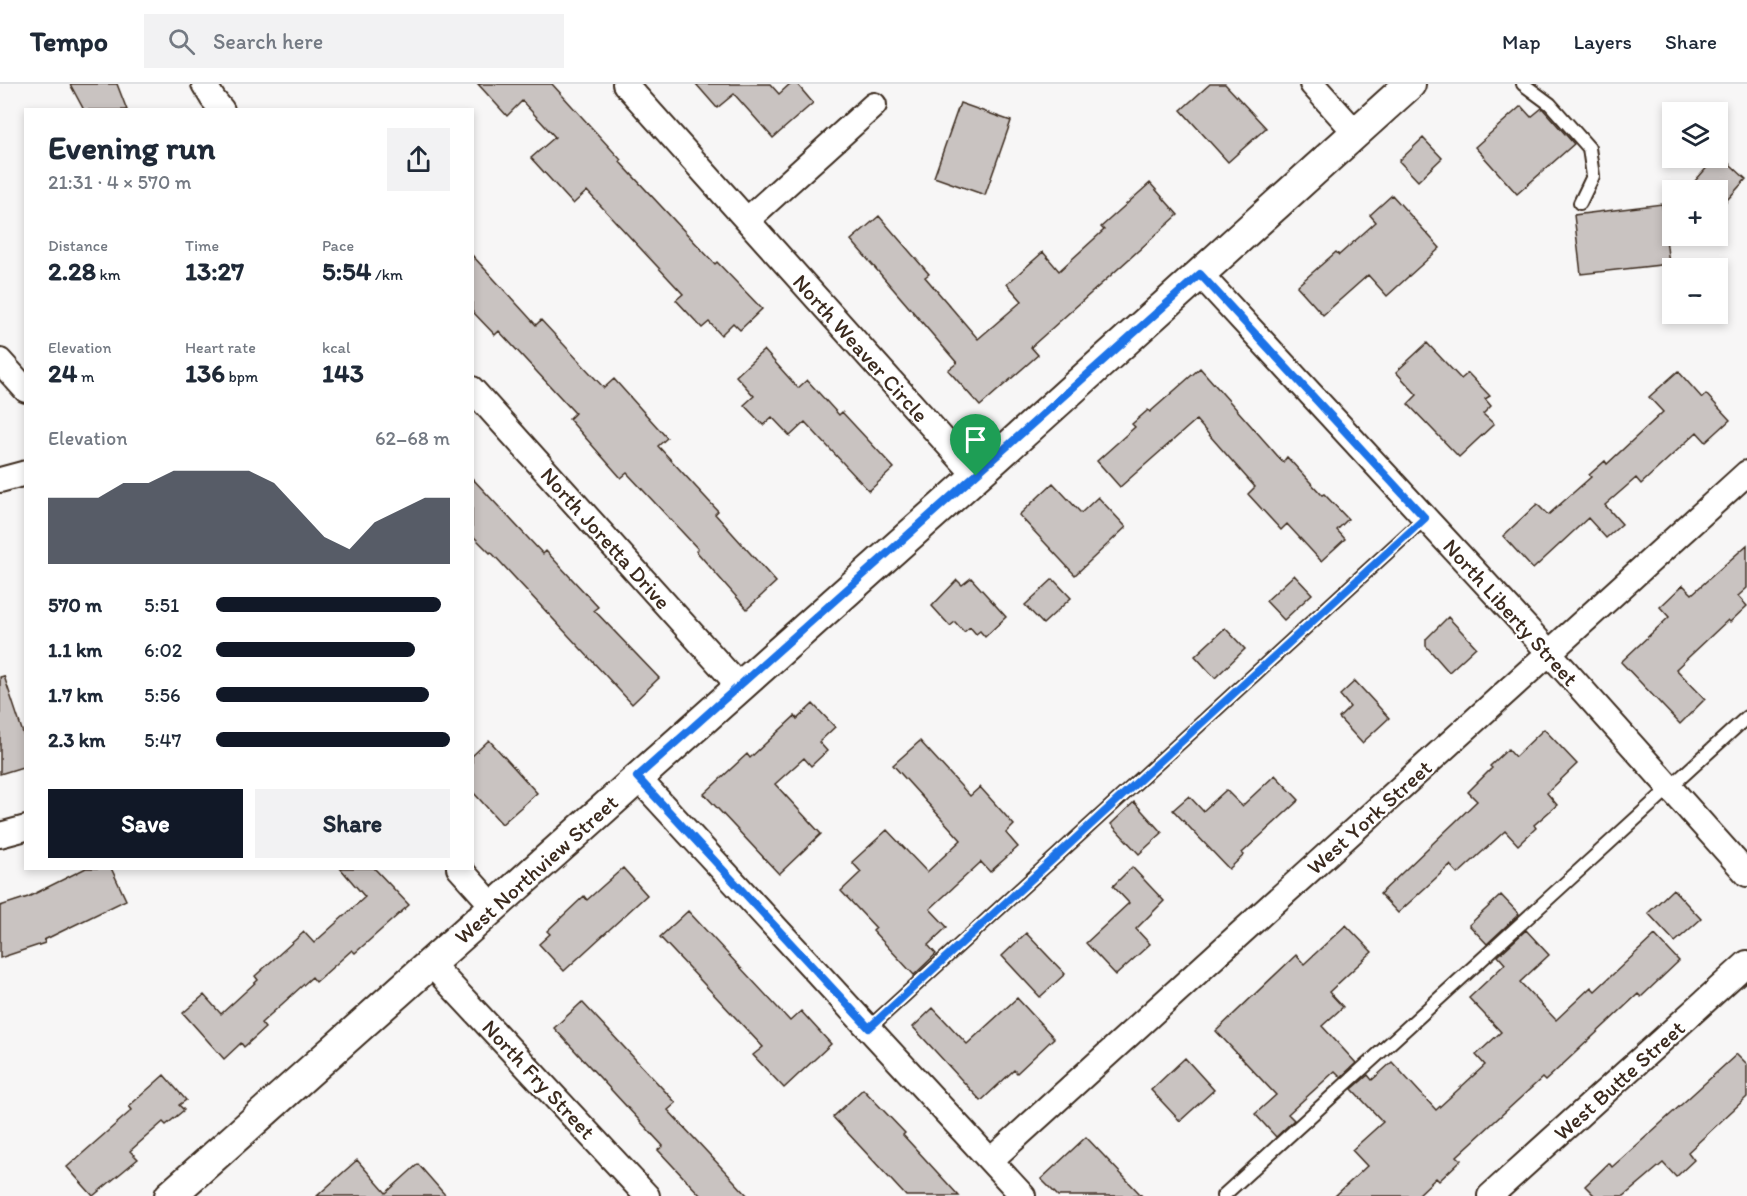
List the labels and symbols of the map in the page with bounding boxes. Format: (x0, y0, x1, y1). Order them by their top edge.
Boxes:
street label: North Weaver Circle (787, 269, 934, 428)
pin (950, 414, 1001, 476)
street label: North Joretta Drive (535, 462, 676, 615)
street label: North Liberty Street (1437, 533, 1584, 692)
street label: West York Street (1301, 754, 1437, 881)
street label: West Northview Street (449, 789, 624, 950)
street label: North Fry Street (476, 1014, 601, 1145)
street label: West Butte Street (1548, 1015, 1690, 1146)

